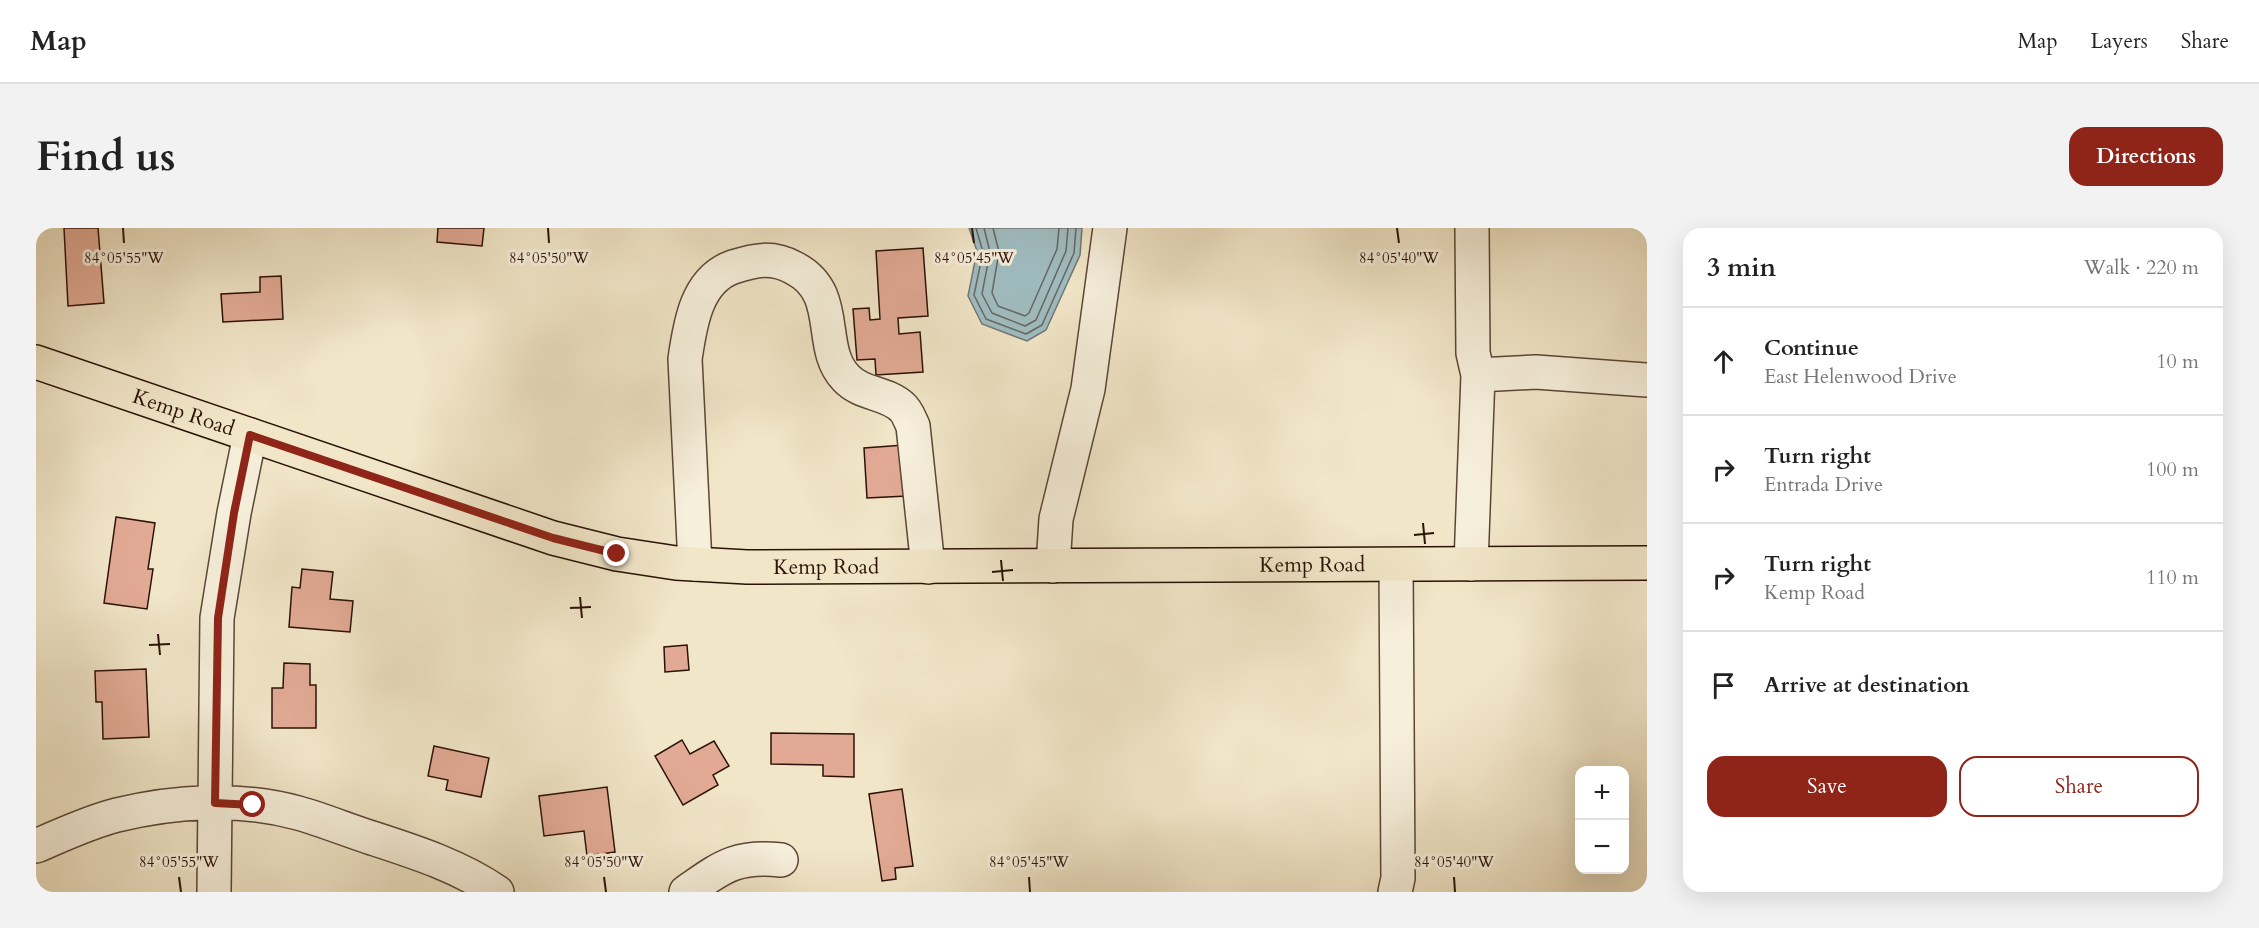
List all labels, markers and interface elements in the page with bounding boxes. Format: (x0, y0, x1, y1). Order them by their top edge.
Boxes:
text: Map (30, 22, 87, 60)
text: Map (2018, 27, 2058, 56)
text: Layers (2091, 27, 2148, 56)
text: Share (2181, 27, 2229, 56)
button: Directions (2069, 127, 2223, 186)
text: Find us (36, 128, 176, 185)
text: 84°05'55"W (84, 248, 164, 268)
text: 84°05'50"W (509, 248, 589, 268)
text: 84°05'45"W (934, 248, 1014, 268)
text: 84°05'40"W (1359, 248, 1439, 268)
text: 3 min (1707, 250, 1776, 285)
text: Walk · 220 m (2084, 254, 2199, 281)
text: Continue (1764, 333, 1859, 363)
icon: ahead (1707, 345, 1740, 378)
text: 10 m (2156, 348, 2199, 375)
text: East Helenwood Drive (1764, 363, 1957, 390)
street label: Kemp Road (129, 382, 238, 444)
text: Turn right (1764, 441, 1871, 471)
icon: right (1707, 453, 1740, 486)
text: 100 m (2146, 456, 2199, 483)
text: Entrada Drive (1764, 471, 1883, 498)
route end (603, 540, 629, 566)
text: Turn right (1764, 549, 1871, 579)
street label: Kemp Road (1259, 550, 1365, 580)
street label: Kemp Road (773, 552, 879, 582)
icon: right (1707, 561, 1740, 594)
text: 110 m (2146, 564, 2199, 591)
text: Kemp Road (1764, 579, 1865, 606)
icon: arrive (1707, 669, 1740, 702)
text: Arrive at destination (1764, 670, 1969, 700)
button: Save (1707, 756, 1947, 817)
button: Share (1959, 756, 2199, 817)
map controls (1575, 766, 1629, 874)
button: + (1575, 766, 1629, 820)
route start (239, 791, 265, 817)
button: − (1575, 820, 1629, 874)
text: 84°05'55"W (139, 852, 219, 872)
text: 84°05'50"W (564, 852, 644, 872)
text: 84°05'45"W (989, 852, 1069, 872)
text: 84°05'40"W (1414, 852, 1494, 872)

